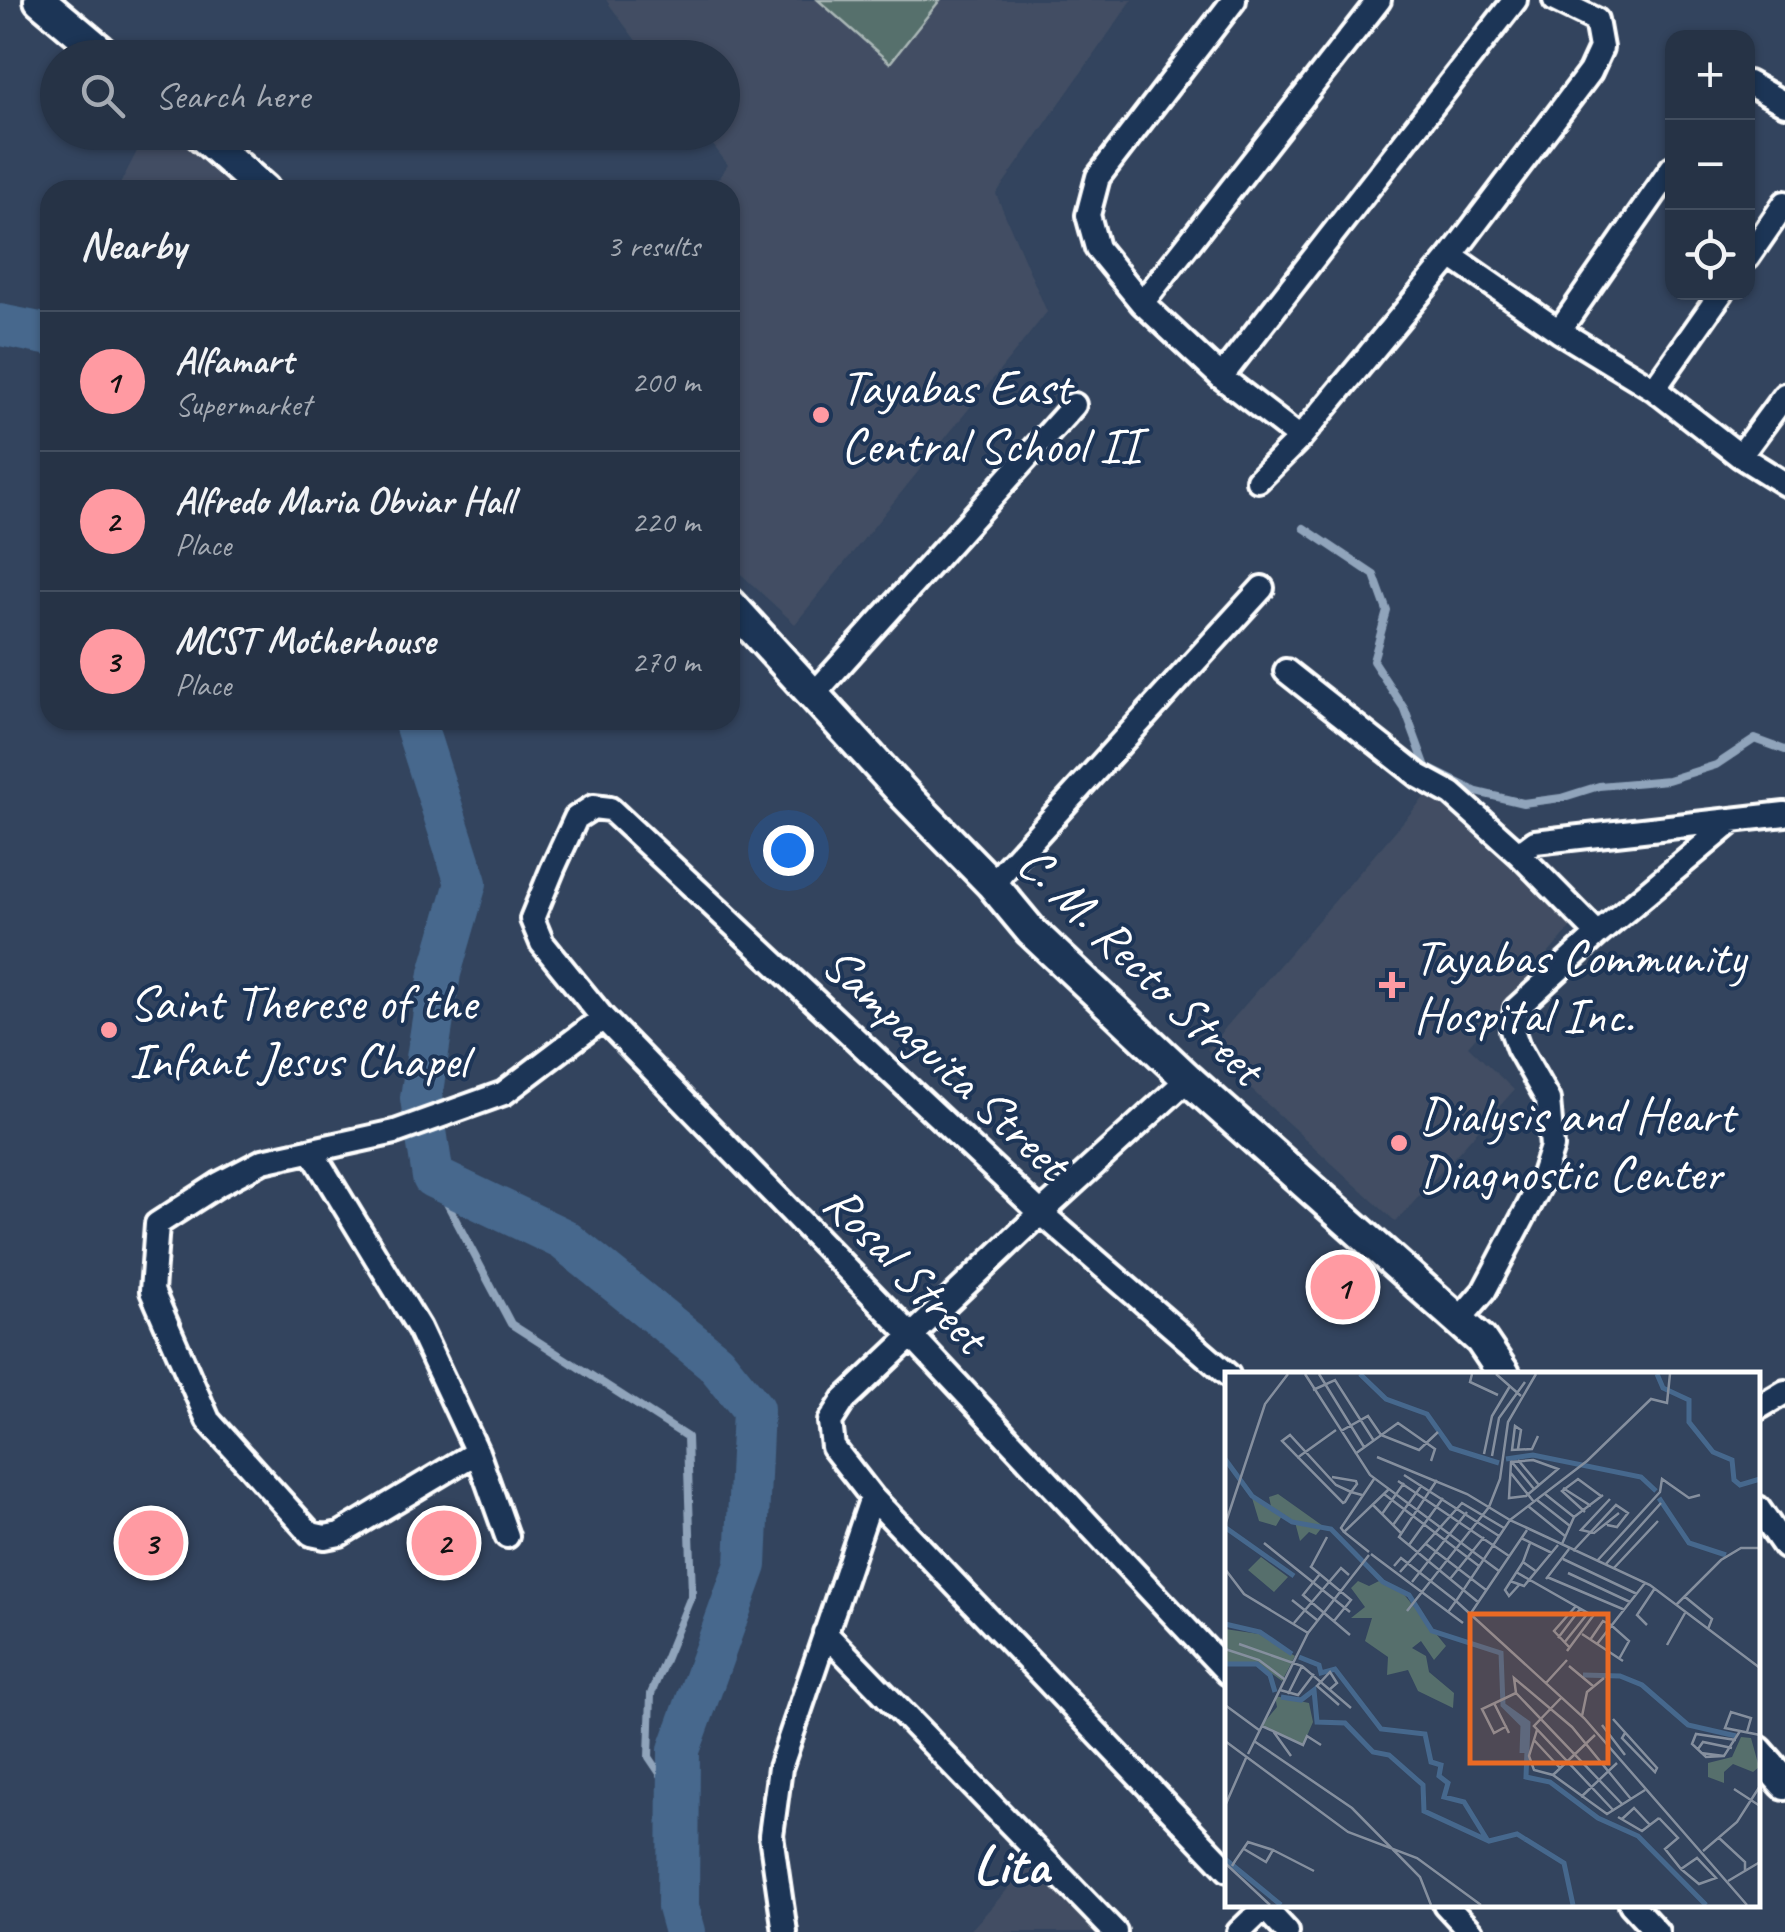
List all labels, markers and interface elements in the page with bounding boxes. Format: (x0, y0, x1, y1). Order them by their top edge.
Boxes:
map controls (1665, 30, 1755, 300)
button: + (1665, 30, 1755, 120)
search box (40, 40, 740, 150)
icon: search (75, 68, 130, 123)
text: Search here (155, 72, 310, 119)
button: − (1665, 120, 1755, 210)
button: locate (1665, 210, 1755, 300)
text: Nearby (80, 219, 186, 272)
text: 3 results (606, 225, 700, 266)
text: Alfamart (175, 337, 293, 384)
place label: Tayabas East Central School II (841, 356, 1150, 477)
text: 1 (105, 361, 120, 402)
text: 200 m (631, 361, 700, 402)
text: Supermarket (175, 384, 311, 425)
marker: Tayabas East Central School II (810, 404, 832, 426)
text: Alfredo Maria Obviar Hall (175, 477, 514, 524)
text: 2 (105, 501, 120, 542)
text: 220 m (631, 501, 700, 542)
text: Place (175, 524, 231, 565)
text: MCST Motherhouse (175, 617, 435, 664)
text: 3 (105, 641, 120, 682)
text: 270 m (631, 641, 700, 682)
text: Place (175, 664, 231, 705)
your location (763, 825, 814, 876)
street label: C. M. Recto Street (1005, 832, 1280, 1101)
place label: Tayabas Community Hospital Inc. (1414, 926, 1748, 1047)
street label: Sampaguita Street (809, 933, 1086, 1197)
place label: Saint Therese of the Infant Jesus Chapel (129, 971, 480, 1092)
marker: Tayabas Community Hospital Inc. (1379, 972, 1405, 998)
marker: Saint Therese of the Infant Jesus Chapel (98, 1019, 120, 1041)
place label: Dialysis and Heart Diagnostic Center (1419, 1084, 1739, 1205)
marker: Dialysis and Heart Diagnostic Center (1388, 1132, 1410, 1154)
street label: Rosal Street (810, 1172, 1004, 1369)
pin: 1 (1310, 1250, 1376, 1324)
inset map (1225, 1372, 1760, 1907)
pin: 3 (118, 1506, 184, 1580)
pin: 2 (412, 1506, 476, 1580)
district label: Lita (973, 1830, 1053, 1900)

